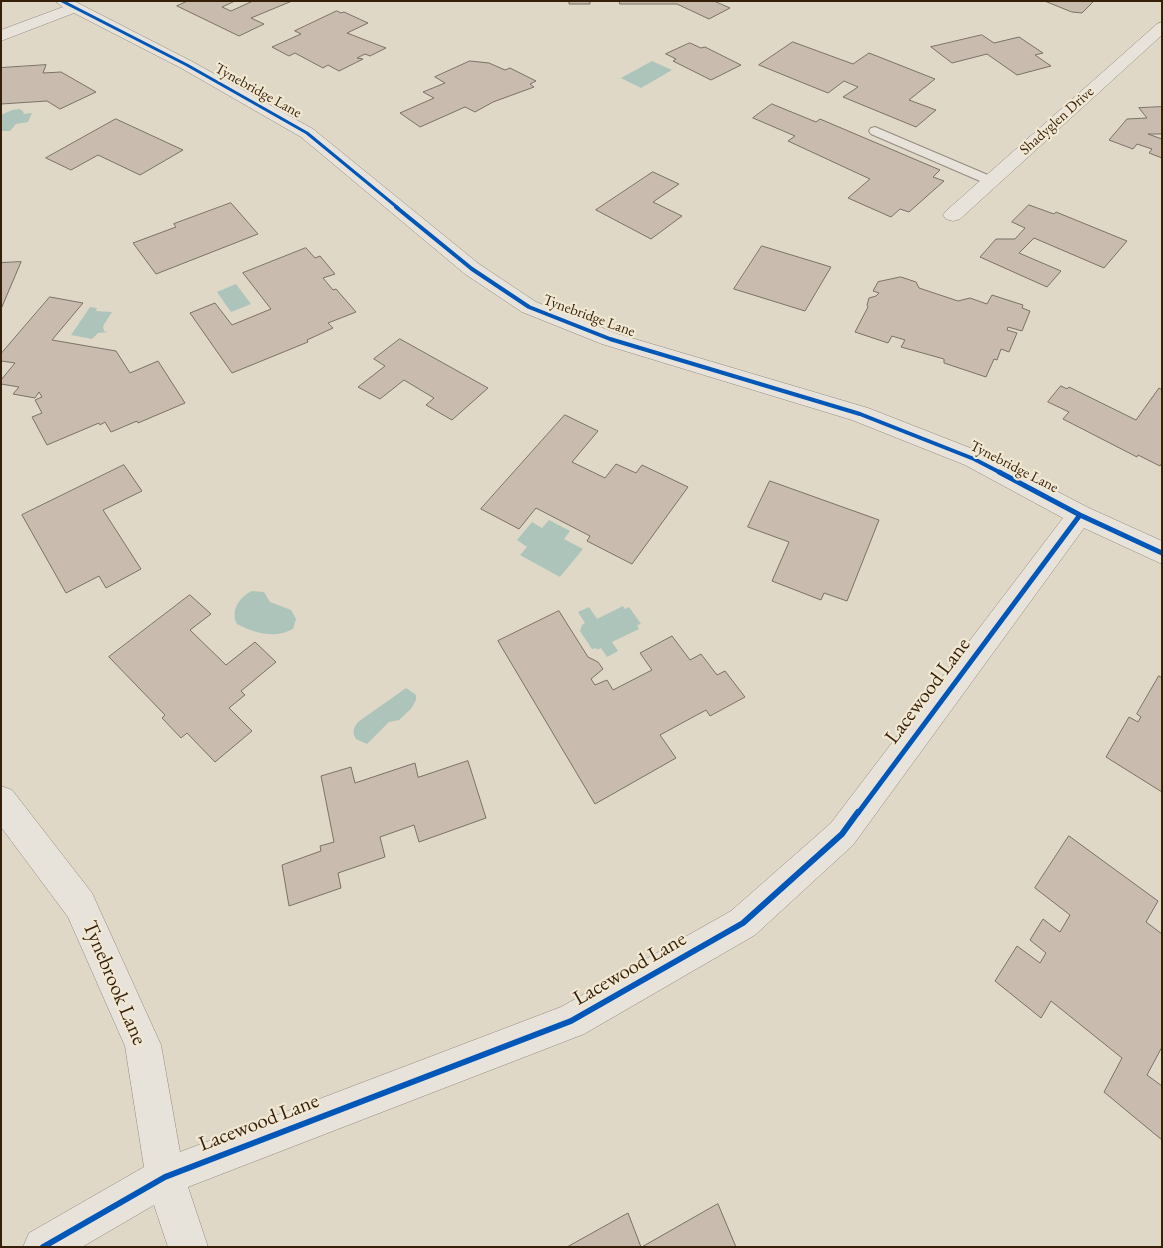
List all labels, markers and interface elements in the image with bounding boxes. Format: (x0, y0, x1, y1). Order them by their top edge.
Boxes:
street label: Tynebridge Lane (211, 60, 305, 122)
street label: Shadyglen Drive (1016, 83, 1098, 159)
street label: Tynebridge Lane (540, 291, 638, 341)
street label: Tynebridge Lane (967, 437, 1061, 497)
street label: Lacewood Lane (880, 633, 976, 749)
street label: Tynebrook Lane (76, 917, 152, 1049)
street label: Lacewood Lane (569, 926, 691, 1012)
street label: Lacewood Lane (196, 1089, 322, 1157)

